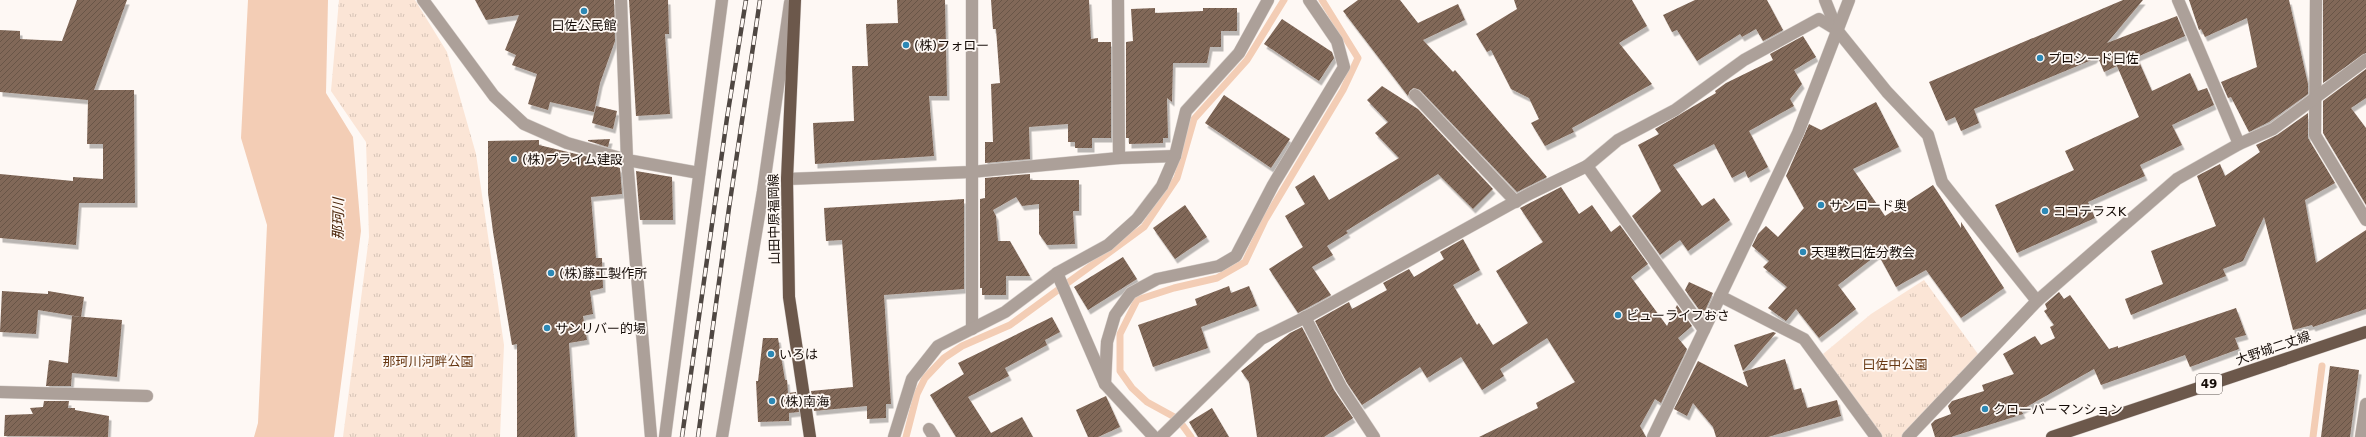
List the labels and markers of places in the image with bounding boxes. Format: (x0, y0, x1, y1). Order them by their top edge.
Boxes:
marker: 曰佐公民館 (579, 6, 589, 16)
place label: 曰佐公民館 (551, 18, 617, 33)
place label: (株)フォロー (914, 38, 989, 53)
marker: (株)フォロー (901, 40, 911, 50)
place label: プロシード曰佐 (2048, 51, 2139, 66)
marker: プロシード曰佐 (2035, 53, 2045, 63)
place label: (株)プライム建設 (522, 152, 623, 167)
marker: (株)プライム建設 (509, 154, 519, 164)
place label: サンロード奥 (1829, 198, 1907, 213)
marker: サンロード奥 (1816, 200, 1826, 210)
place label: ココテラスK (2053, 204, 2127, 219)
marker: ココテラスK (2040, 206, 2050, 216)
place label: 天理教曰佐分教会 (1811, 245, 1915, 260)
marker: 天理教曰佐分教会 (1798, 247, 1808, 257)
place label: (株)藤工製作所 (559, 266, 647, 281)
marker: (株)藤工製作所 (546, 268, 556, 278)
place label: ビューライフおさ (1626, 308, 1730, 323)
marker: ビューライフおさ (1613, 310, 1623, 320)
place label: サンリバー的場 (555, 321, 646, 336)
marker: サンリバー的場 (542, 323, 552, 333)
place label: いろは (779, 347, 818, 362)
marker: いろは (766, 349, 776, 359)
place label: (株)南海 (780, 394, 829, 409)
marker: (株)南海 (767, 396, 777, 406)
place label: クローバーマンション (1993, 402, 2123, 417)
marker: クローバーマンション (1980, 404, 1990, 414)

